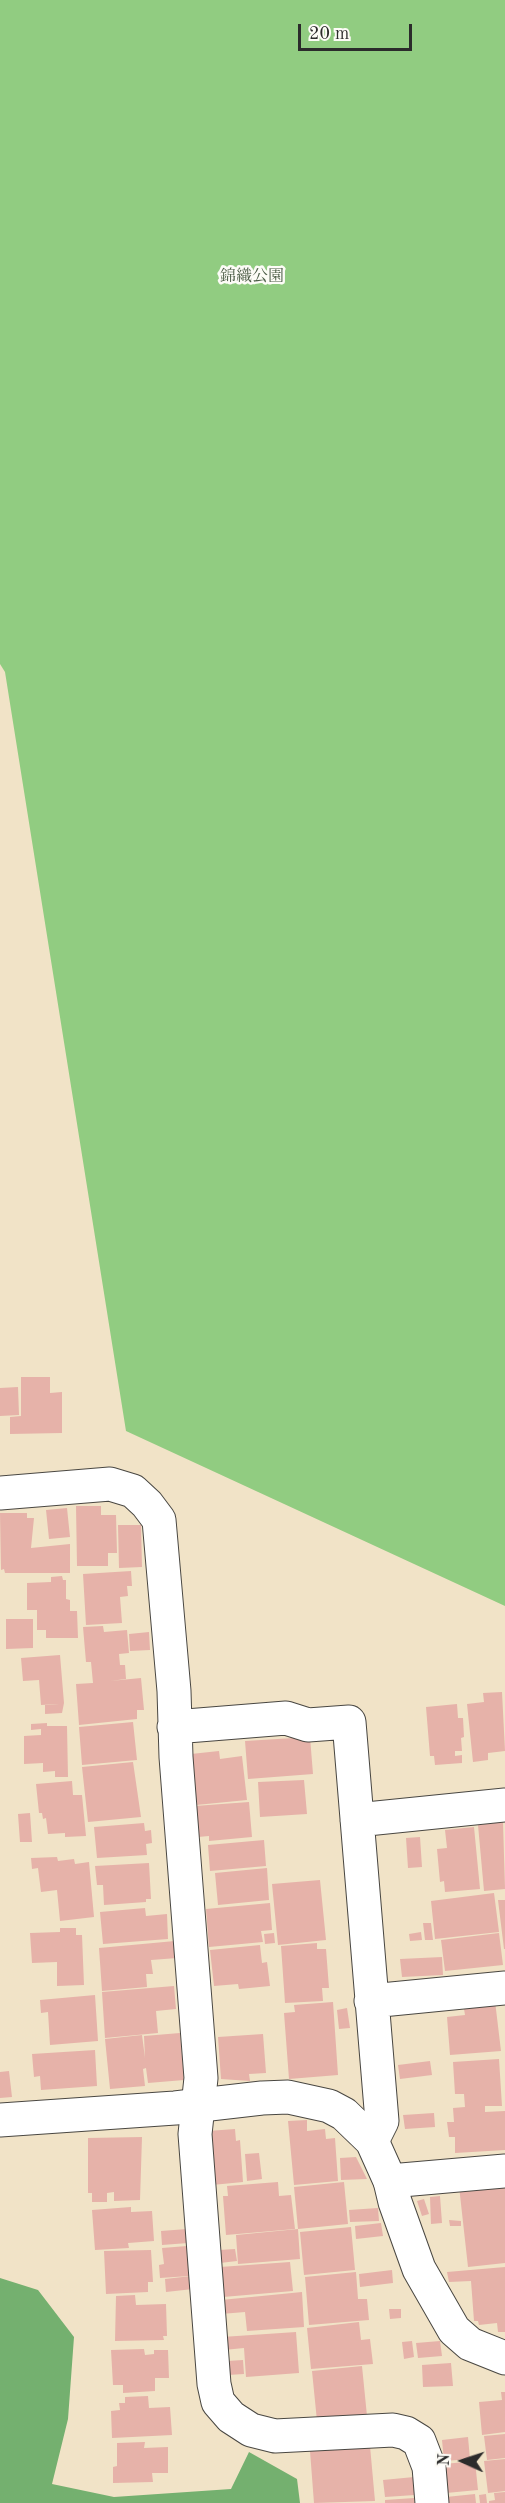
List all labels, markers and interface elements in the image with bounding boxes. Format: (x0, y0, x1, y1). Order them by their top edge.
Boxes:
scale bar (301, 12, 415, 50)
text: 20 m (309, 25, 349, 43)
park label: 錦織公園 (220, 267, 284, 287)
north arrow (433, 2431, 493, 2491)
text: N (437, 2454, 453, 2467)

